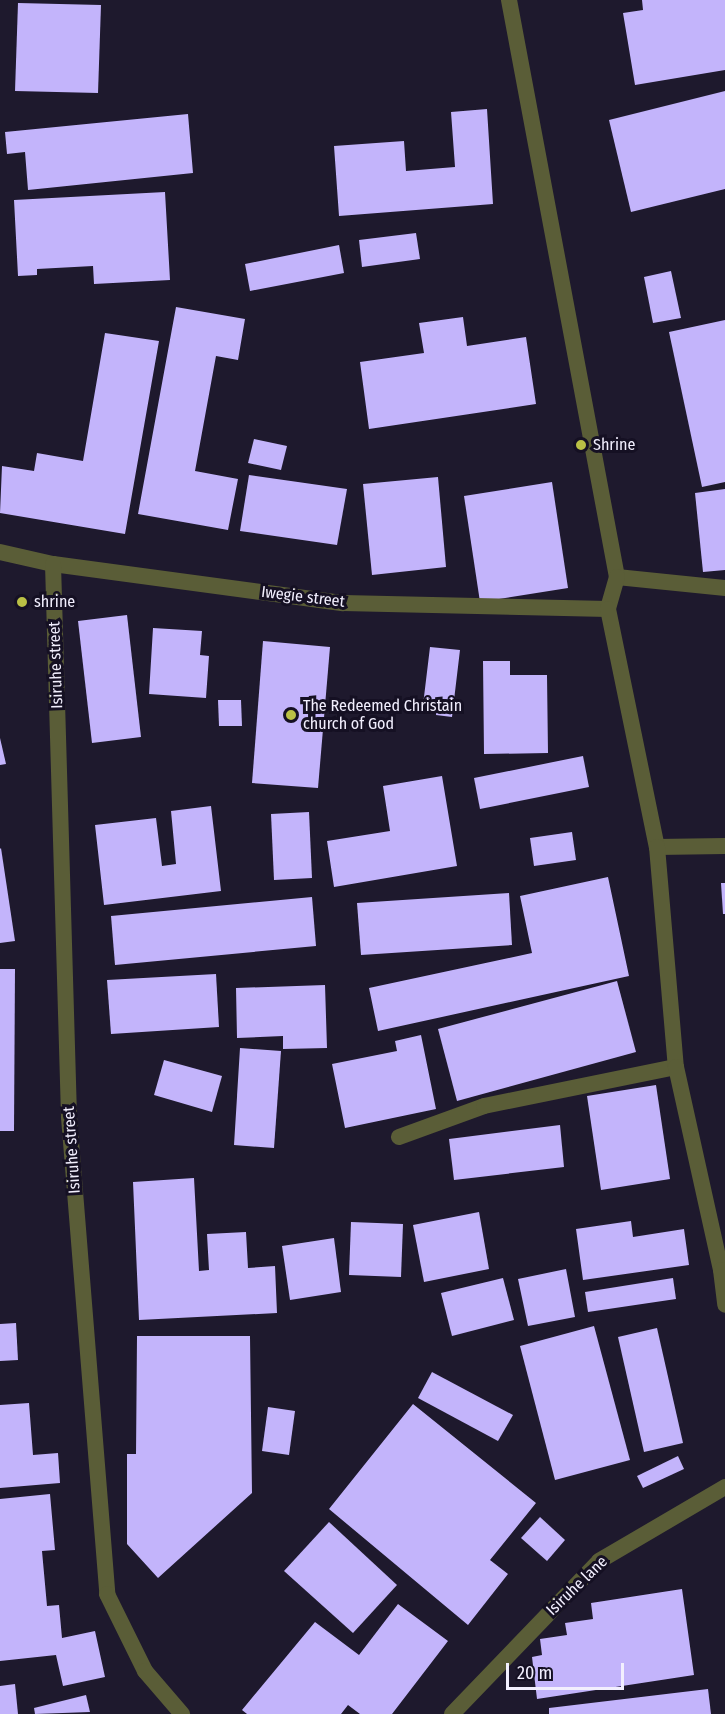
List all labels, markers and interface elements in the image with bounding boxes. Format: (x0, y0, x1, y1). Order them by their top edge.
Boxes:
place label: Shrine (593, 435, 635, 455)
marker: Shrine (574, 438, 588, 452)
street label: Iwegie street (260, 582, 346, 612)
place label: shrine (34, 592, 75, 612)
marker: shrine (15, 595, 29, 609)
street label: Isiruhe street (45, 621, 67, 709)
place label: The Redeemed Christain church of God (303, 696, 462, 734)
marker: The Redeemed Christain church of God (284, 708, 298, 722)
street label: Isiruhe street (59, 1106, 85, 1194)
street label: Isiruhe lane (542, 1552, 612, 1620)
scale bar (509, 1651, 628, 1689)
text: 20 m (517, 1662, 552, 1684)

